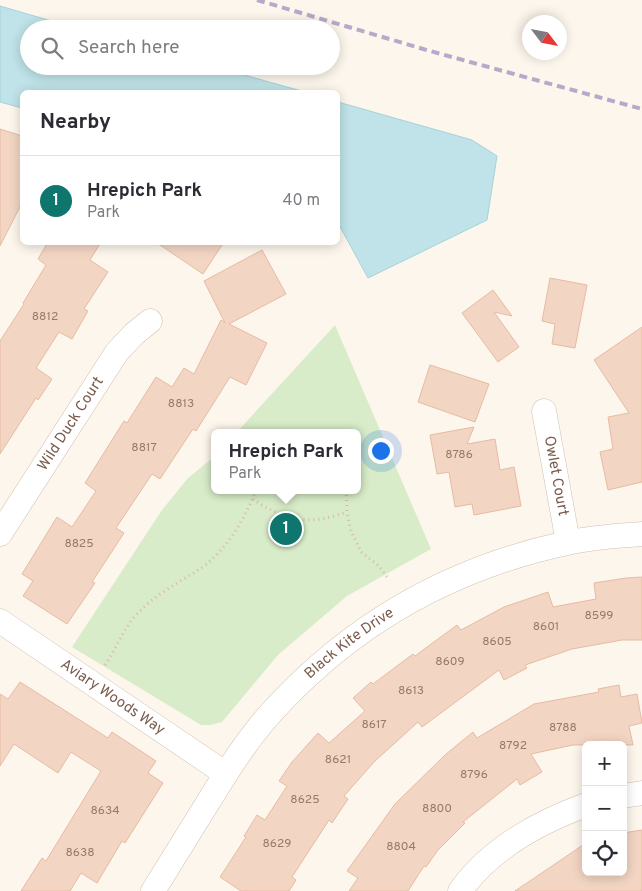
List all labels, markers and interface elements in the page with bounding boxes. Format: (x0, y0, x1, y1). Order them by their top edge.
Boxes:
north arrow (522, 15, 567, 60)
search box (20, 20, 340, 75)
icon: search (38, 34, 66, 62)
text: Search here (78, 36, 180, 60)
text: Nearby (40, 109, 111, 136)
text: Hrepich Park (87, 179, 202, 203)
text: 1 (53, 191, 59, 211)
text: 40 m (282, 191, 320, 211)
text: Park (87, 203, 120, 223)
house number: 8812 (32, 309, 58, 325)
street label: Wild Duck Court (34, 373, 108, 475)
house number: 8813 (168, 396, 194, 412)
popup (211, 429, 361, 494)
street label: Owlet Court (539, 434, 573, 517)
your location (368, 438, 394, 464)
house number: 8817 (131, 440, 157, 456)
text: Hrepich Park (228, 440, 344, 464)
house number: 8786 (445, 447, 473, 463)
text: Park (228, 464, 261, 484)
pin: 1 (270, 510, 302, 548)
house number: 8825 (64, 536, 94, 552)
street label: Black Kite Drive (301, 604, 398, 683)
house number: 8599 (585, 608, 614, 624)
house number: 8601 (533, 619, 559, 635)
house number: 8605 (482, 634, 512, 650)
house number: 8609 (435, 654, 465, 670)
street label: Aviary Woods Way (57, 655, 169, 739)
house number: 8613 (398, 683, 424, 699)
house number: 8617 (361, 717, 387, 733)
house number: 8788 (549, 720, 577, 736)
house number: 8792 (499, 738, 527, 754)
map controls (582, 741, 627, 876)
button: + (582, 741, 627, 786)
house number: 8621 (325, 752, 351, 768)
house number: 8796 (460, 767, 488, 783)
button: − (582, 786, 627, 831)
house number: 8625 (290, 792, 320, 808)
house number: 8800 (422, 801, 452, 817)
house number: 8634 (90, 803, 120, 819)
button: locate (582, 831, 627, 876)
house number: 8629 (262, 836, 292, 852)
house number: 8804 (386, 839, 416, 855)
house number: 8638 (65, 845, 95, 861)

